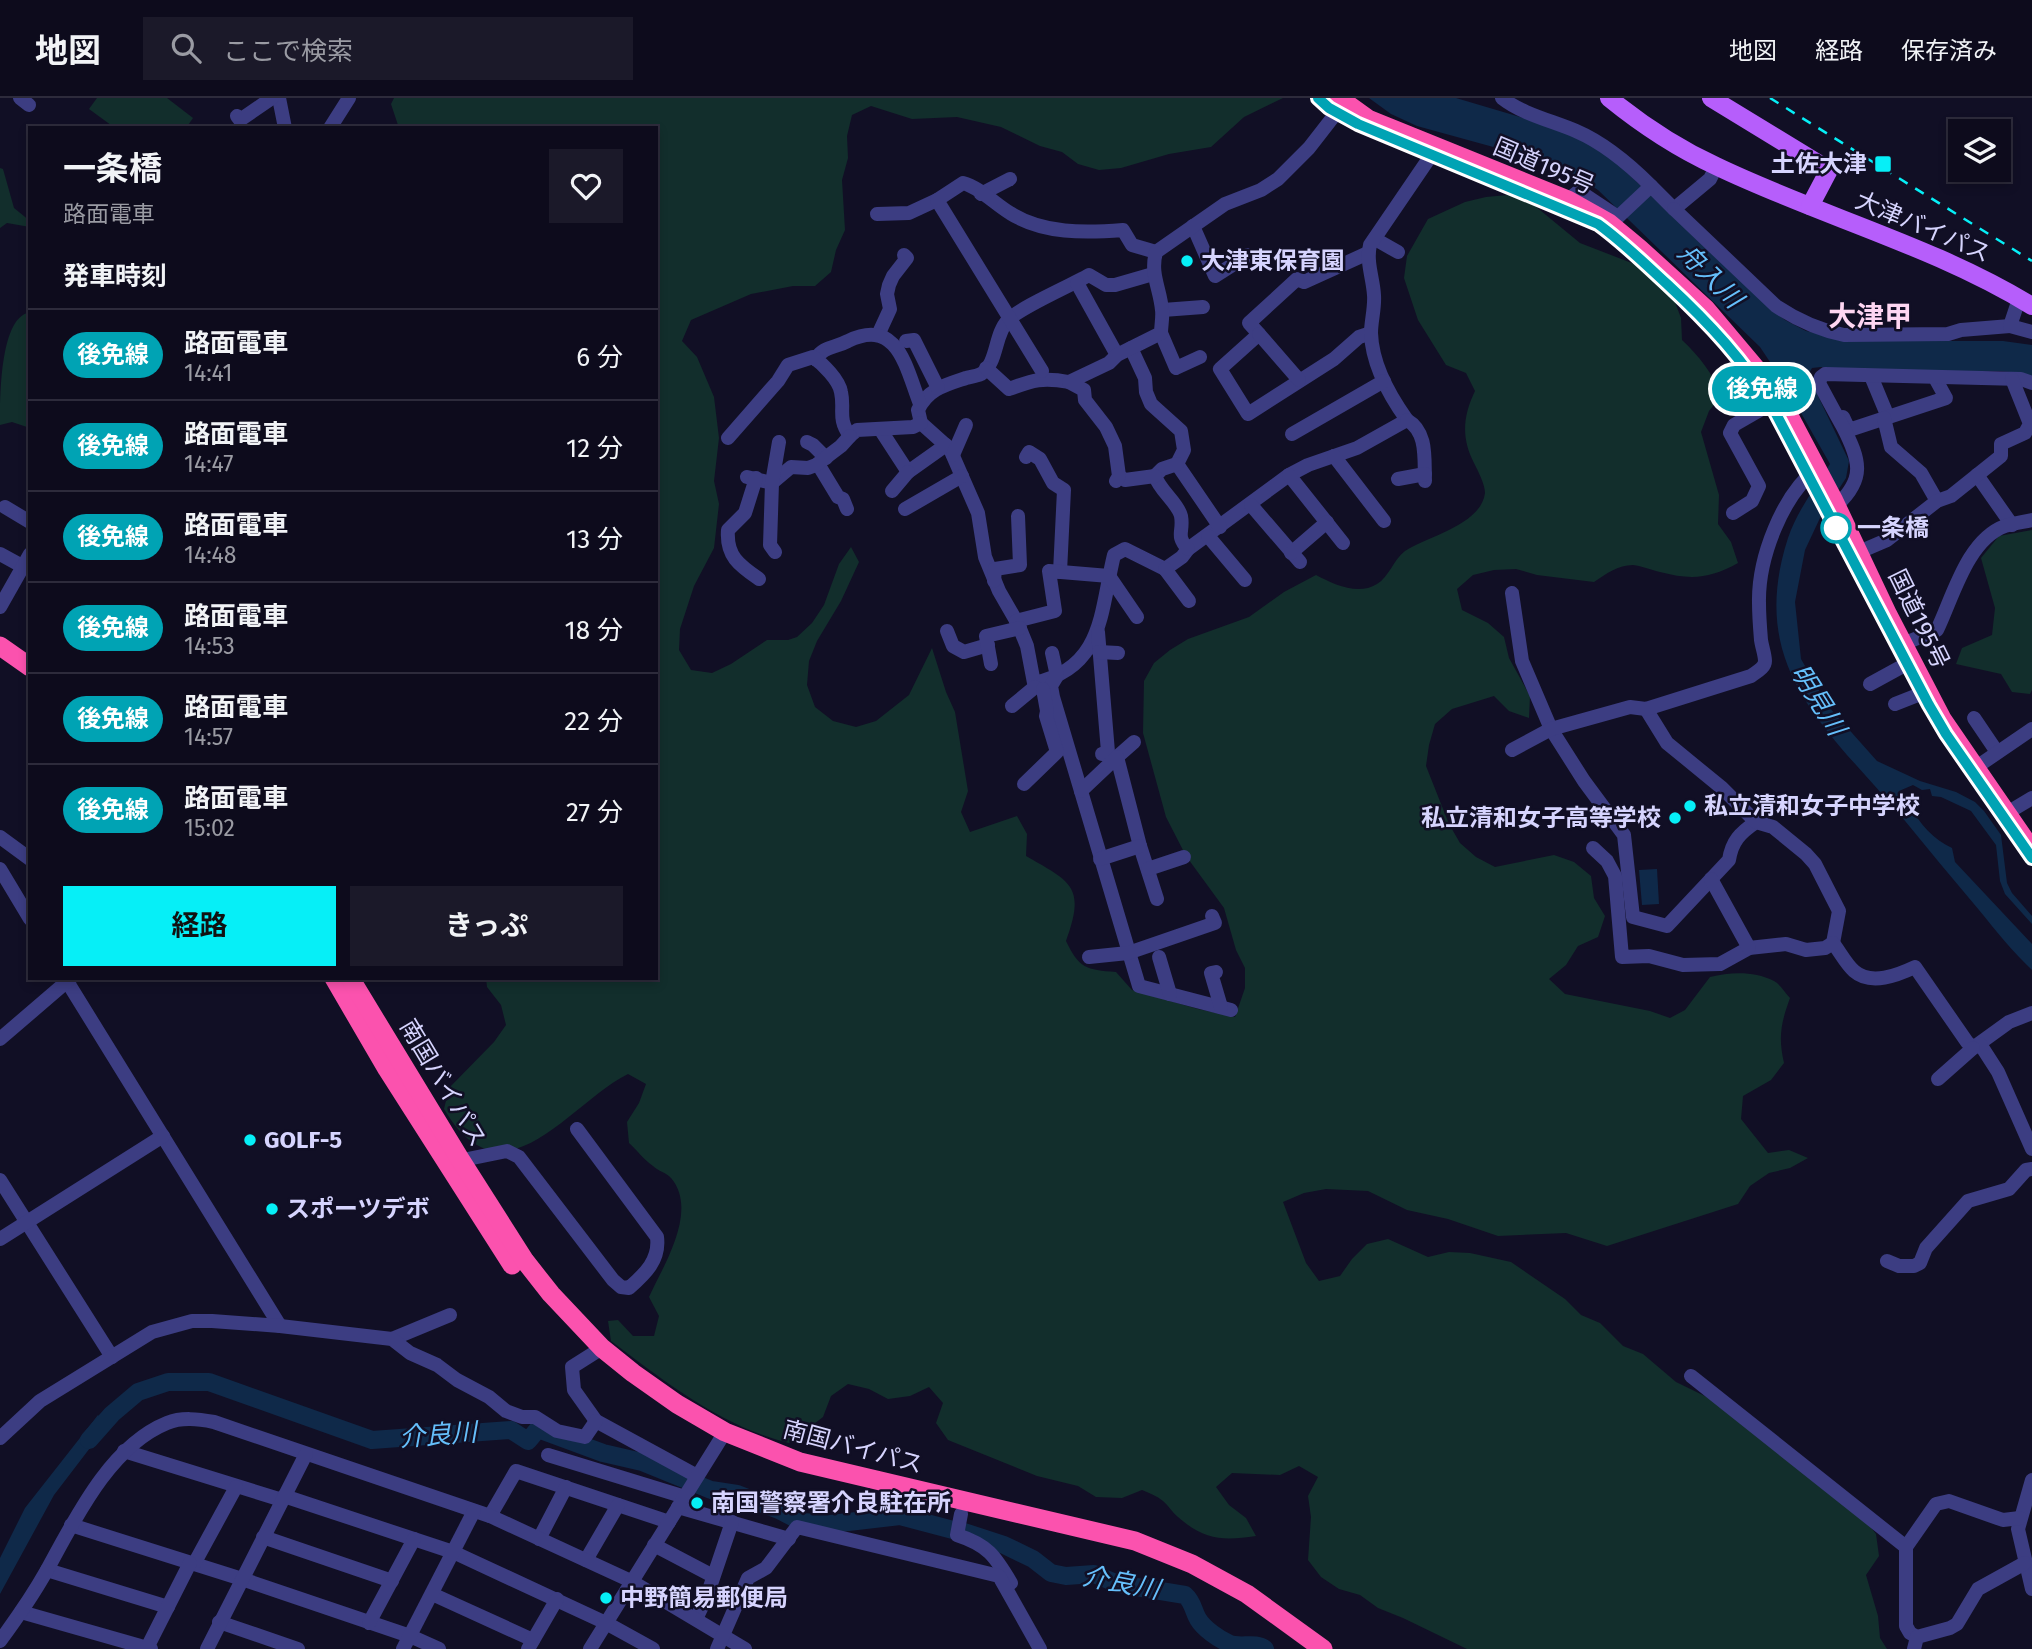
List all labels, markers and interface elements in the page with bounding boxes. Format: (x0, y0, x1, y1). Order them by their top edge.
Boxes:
search box (143, 17, 633, 80)
icon: search (167, 29, 205, 67)
text: 地図 (35, 31, 101, 71)
text: ここで検索 (223, 36, 353, 67)
text: 地図 (1729, 37, 1777, 65)
text: 経路 (1815, 37, 1863, 65)
text: 保存済み (1901, 37, 1997, 65)
map controls (1948, 119, 2011, 182)
button: layers (1948, 119, 2011, 182)
street label: 国道195号 (1489, 132, 1599, 200)
text: 一条橋 (63, 149, 162, 189)
button: heart (549, 149, 623, 223)
place label: 土佐大津 (1771, 150, 1867, 178)
marker: 土佐大津 (1873, 154, 1893, 174)
street label: 大津バイパス (1851, 186, 1995, 268)
text: 路面電車 (63, 200, 155, 228)
water label: 舟入川 (1671, 237, 1751, 317)
place label: 大津東保育園 (1201, 247, 1345, 275)
marker: 大津東保育園 (1179, 253, 1195, 269)
text: 発車時刻 (63, 261, 167, 292)
district label: 大津甲 (1828, 300, 1912, 333)
text: 路面電車 (184, 328, 288, 359)
text: 後免線 (77, 341, 149, 369)
text: 6 分 (576, 342, 623, 373)
text: 14:41 (184, 359, 232, 387)
line badge: 後免線 (1722, 366, 1802, 412)
text: 後免線 (1726, 375, 1798, 403)
text: 路面電車 (184, 419, 288, 450)
text: 後免線 (77, 432, 149, 460)
text: 12 分 (566, 433, 623, 464)
text: 14:47 (184, 450, 234, 478)
text: 路面電車 (184, 510, 288, 541)
marker: 一条橋 (1821, 513, 1851, 543)
place label: 一条橋 (1857, 514, 1929, 542)
text: 後免線 (77, 523, 149, 551)
text: 13 分 (566, 524, 623, 555)
text: 14:48 (184, 541, 237, 569)
street label: 国道195号 (1883, 565, 1955, 673)
text: 路面電車 (184, 601, 288, 632)
text: 後免線 (77, 614, 149, 642)
text: 18 分 (565, 615, 623, 646)
text: 14:53 (184, 632, 235, 660)
water label: 明見川 (1784, 659, 1853, 744)
text: 路面電車 (184, 692, 288, 723)
text: 後免線 (77, 705, 149, 733)
text: 22 分 (564, 706, 623, 737)
text: 14:57 (184, 723, 233, 751)
text: 路面電車 (184, 783, 288, 814)
place label: 私立清和女子中学校 (1704, 792, 1920, 820)
text: 後免線 (77, 796, 149, 824)
text: 27 分 (566, 797, 623, 828)
marker: 私立清和女子中学校 (1682, 798, 1698, 814)
place label: 私立清和女子高等学校 (1421, 804, 1661, 832)
marker: 私立清和女子高等学校 (1667, 810, 1683, 826)
text: 15:02 (184, 814, 235, 842)
button: 経路 (63, 886, 336, 966)
button: きっぷ (350, 886, 623, 966)
street label: 南国バイパス (394, 1014, 492, 1152)
place label: GOLF-5 (264, 1126, 342, 1154)
marker: GOLF-5 (242, 1132, 258, 1148)
place label: スポーツデボ (286, 1195, 430, 1223)
marker: スポーツデボ (264, 1201, 280, 1217)
street label: 南国バイパス (780, 1415, 926, 1479)
water label: 介良川 (398, 1417, 481, 1453)
place label: 南国警察署介良駐在所 (711, 1489, 951, 1517)
marker: 南国警察署介良駐在所 (689, 1495, 705, 1511)
water label: 介良川 (1080, 1560, 1165, 1606)
place label: 中野簡易郵便局 (620, 1584, 788, 1612)
marker: 中野簡易郵便局 (598, 1590, 614, 1606)

